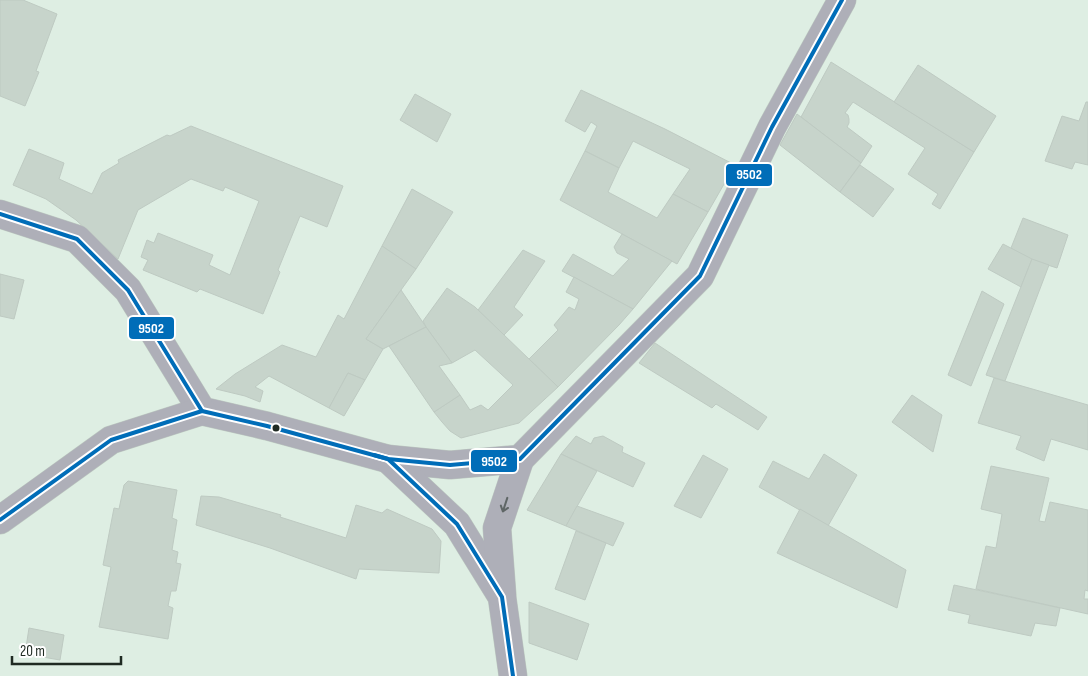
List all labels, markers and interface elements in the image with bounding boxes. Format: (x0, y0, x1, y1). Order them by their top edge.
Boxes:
line badge: 9502 (725, 163, 773, 187)
text: 9502 (736, 166, 762, 183)
line badge: 9502 (128, 316, 175, 340)
text: 9502 (138, 320, 164, 337)
unlabelled marker (271, 423, 281, 433)
line badge: 9502 (470, 449, 518, 473)
text: 9502 (481, 453, 507, 470)
one-way arrow (499, 497, 509, 513)
scale bar (12, 634, 121, 666)
text: 20 m (20, 642, 45, 661)

